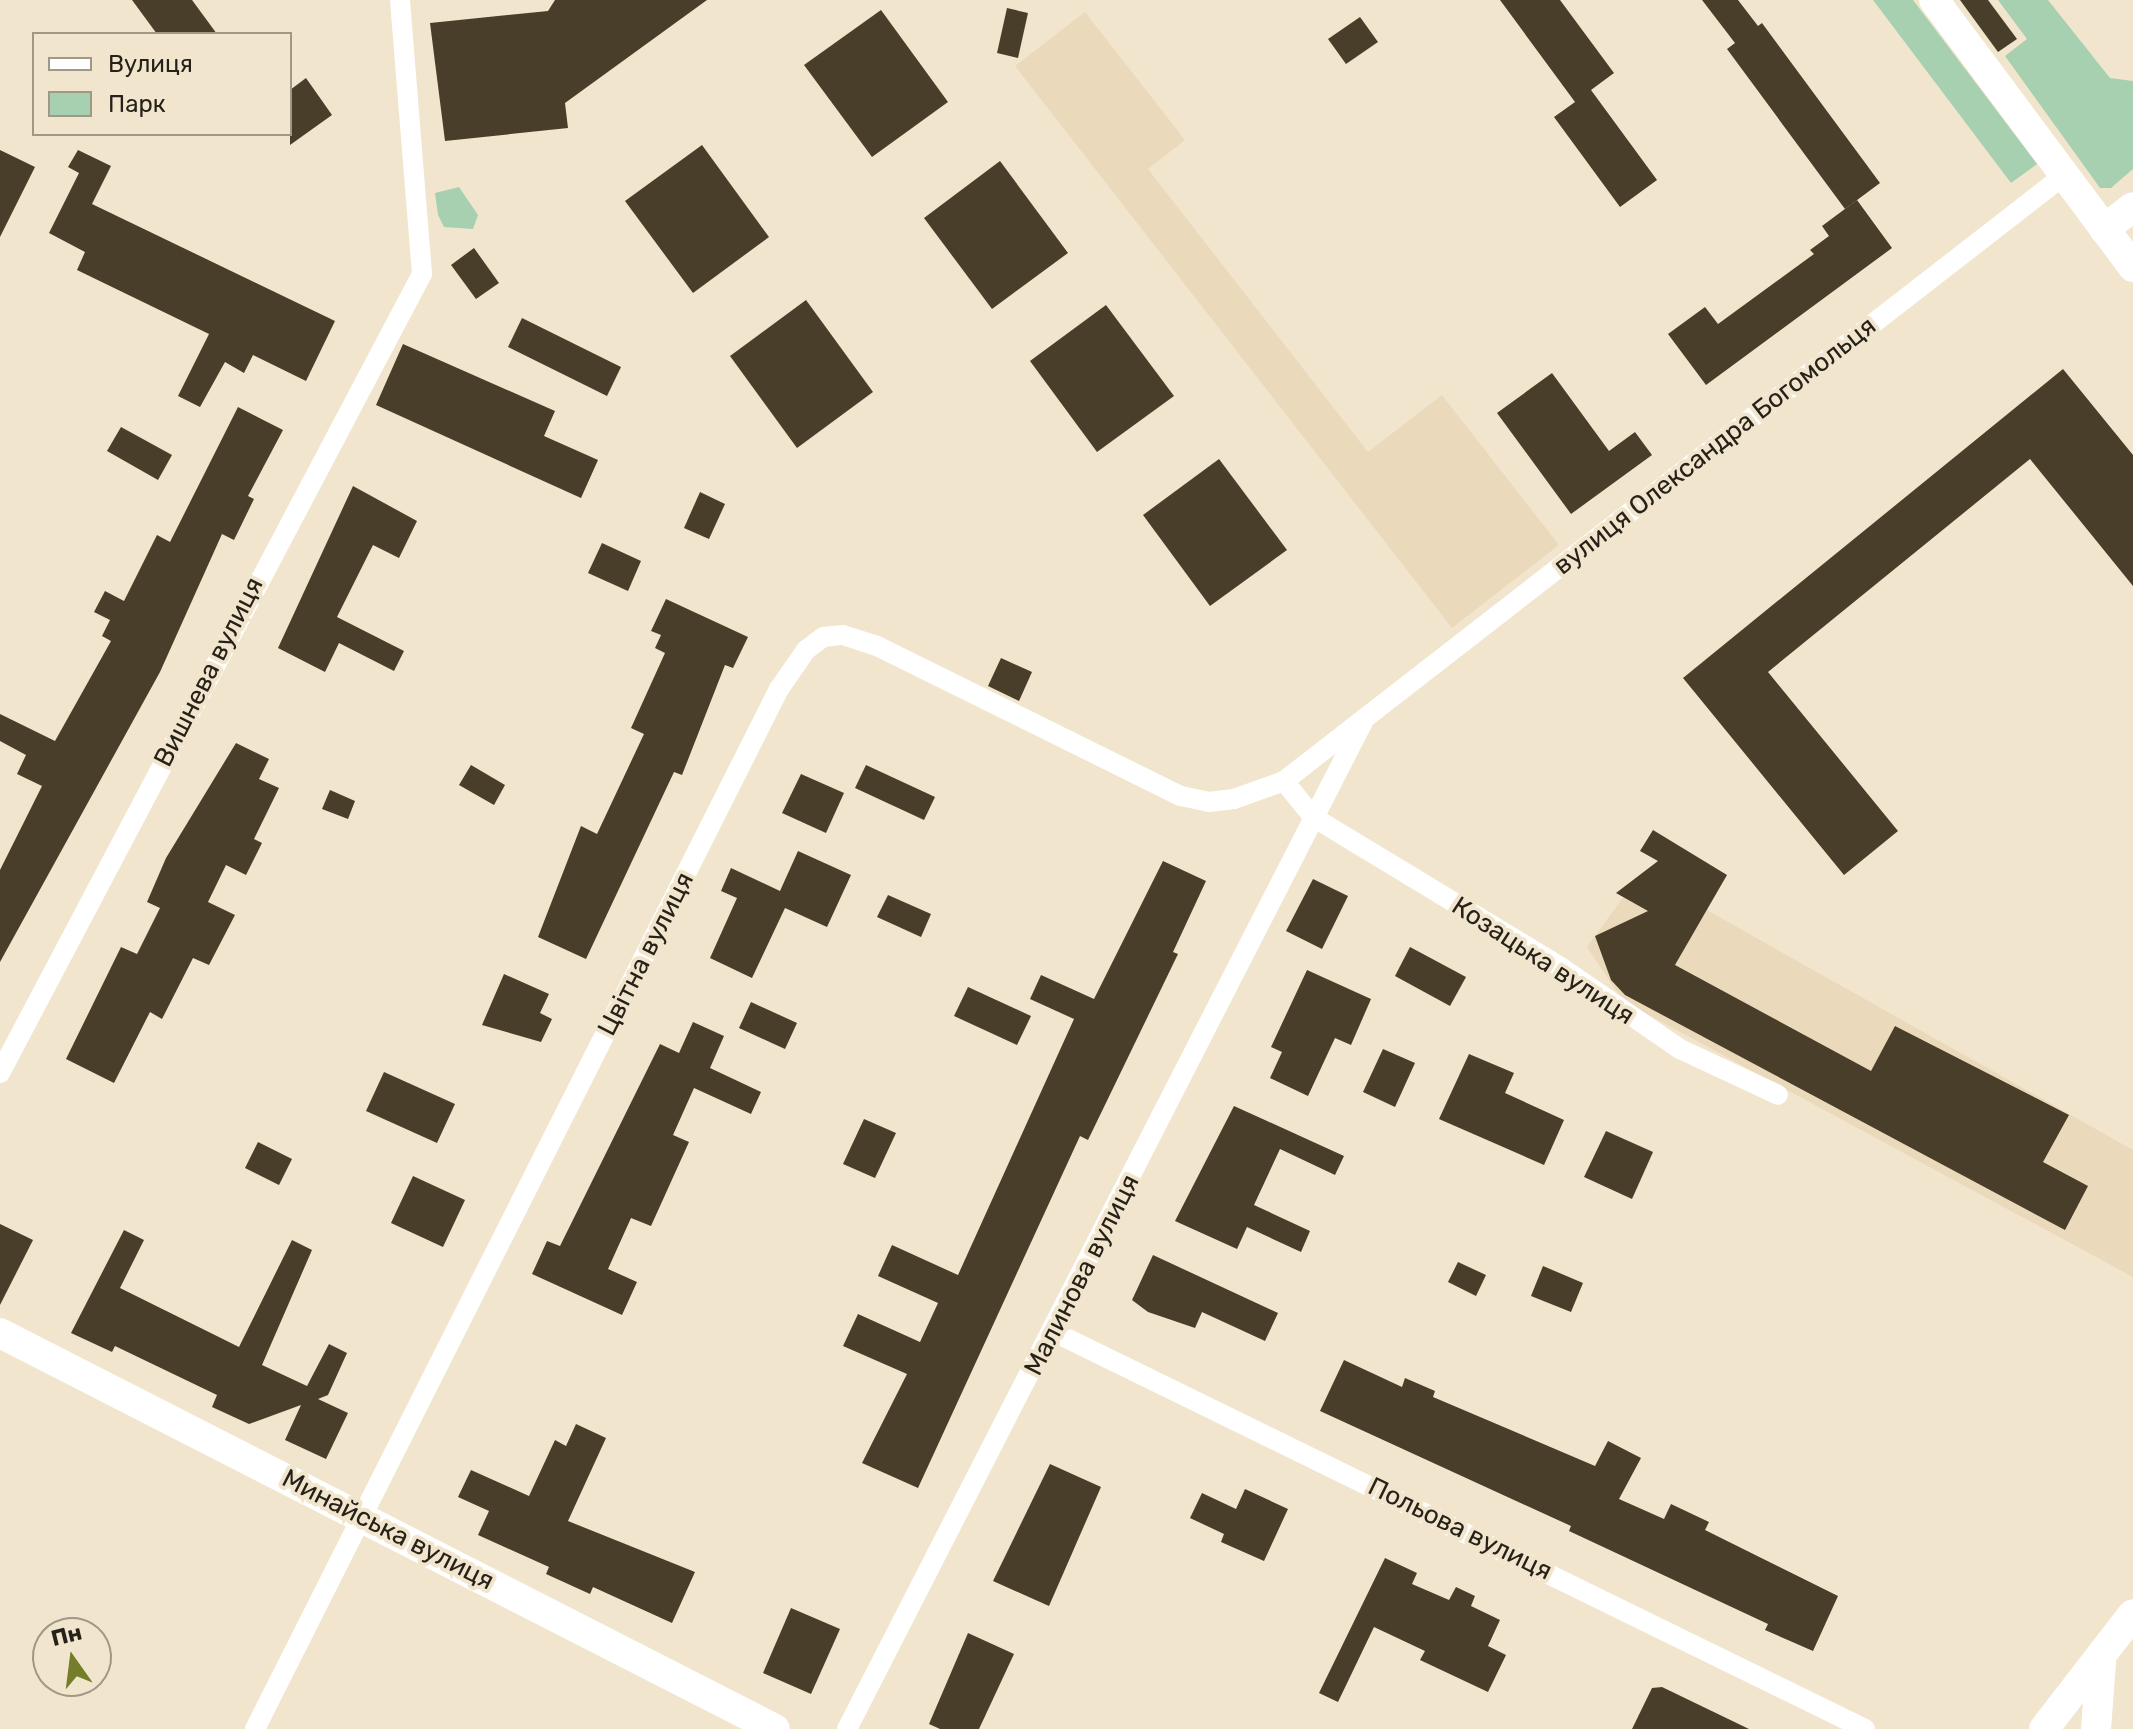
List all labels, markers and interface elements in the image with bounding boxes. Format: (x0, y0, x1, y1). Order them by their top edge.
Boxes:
legend (32, 32, 292, 136)
text: Вулиця (108, 50, 193, 78)
text: Парк (108, 90, 166, 118)
street label: вулиця Олександра Богомольця (1548, 311, 1882, 581)
street label: Вишнева вулиця (148, 572, 270, 772)
street label: Цвітна вулиця (591, 867, 701, 1041)
street label: Козацька вулиця (1446, 890, 1640, 1032)
street label: Малинова вулиця (1018, 1169, 1146, 1381)
street label: Минайська вулиця (277, 1463, 499, 1597)
street label: Польова вулиця (1363, 1471, 1557, 1587)
north arrow (32, 1617, 112, 1697)
text: Пн (49, 1618, 85, 1652)

